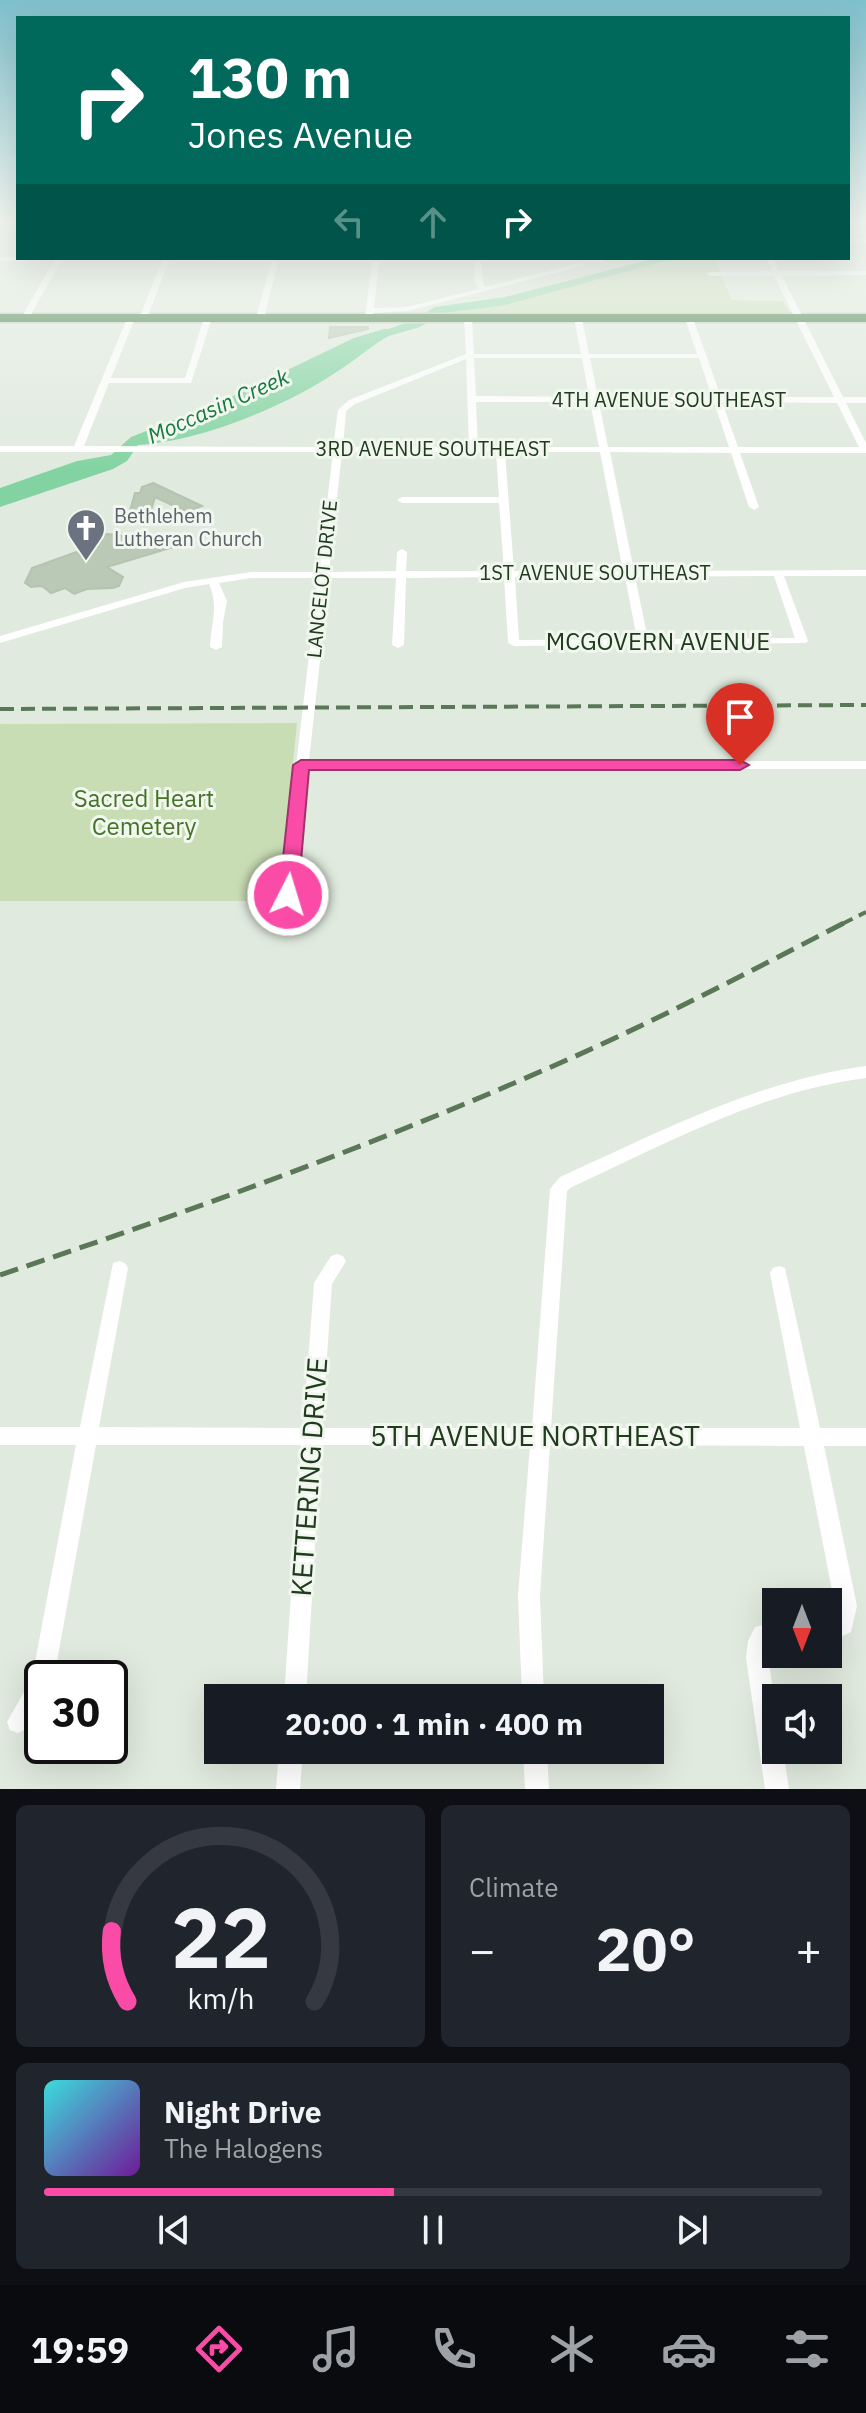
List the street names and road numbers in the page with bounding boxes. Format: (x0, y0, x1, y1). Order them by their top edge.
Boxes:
street label: 4TH AVENUE SOUTHEAST (552, 386, 786, 413)
street label: 3RD AVENUE SOUTHEAST (315, 435, 551, 462)
street label: LANCELOT DRIVE (300, 499, 343, 659)
street label: 1ST AVENUE SOUTHEAST (479, 559, 711, 586)
street label: MCGOVERN AVENUE (546, 625, 770, 657)
street label: KETTERING DRIVE (282, 1356, 335, 1598)
street label: 5TH AVENUE NORTHEAST (370, 1417, 700, 1454)

